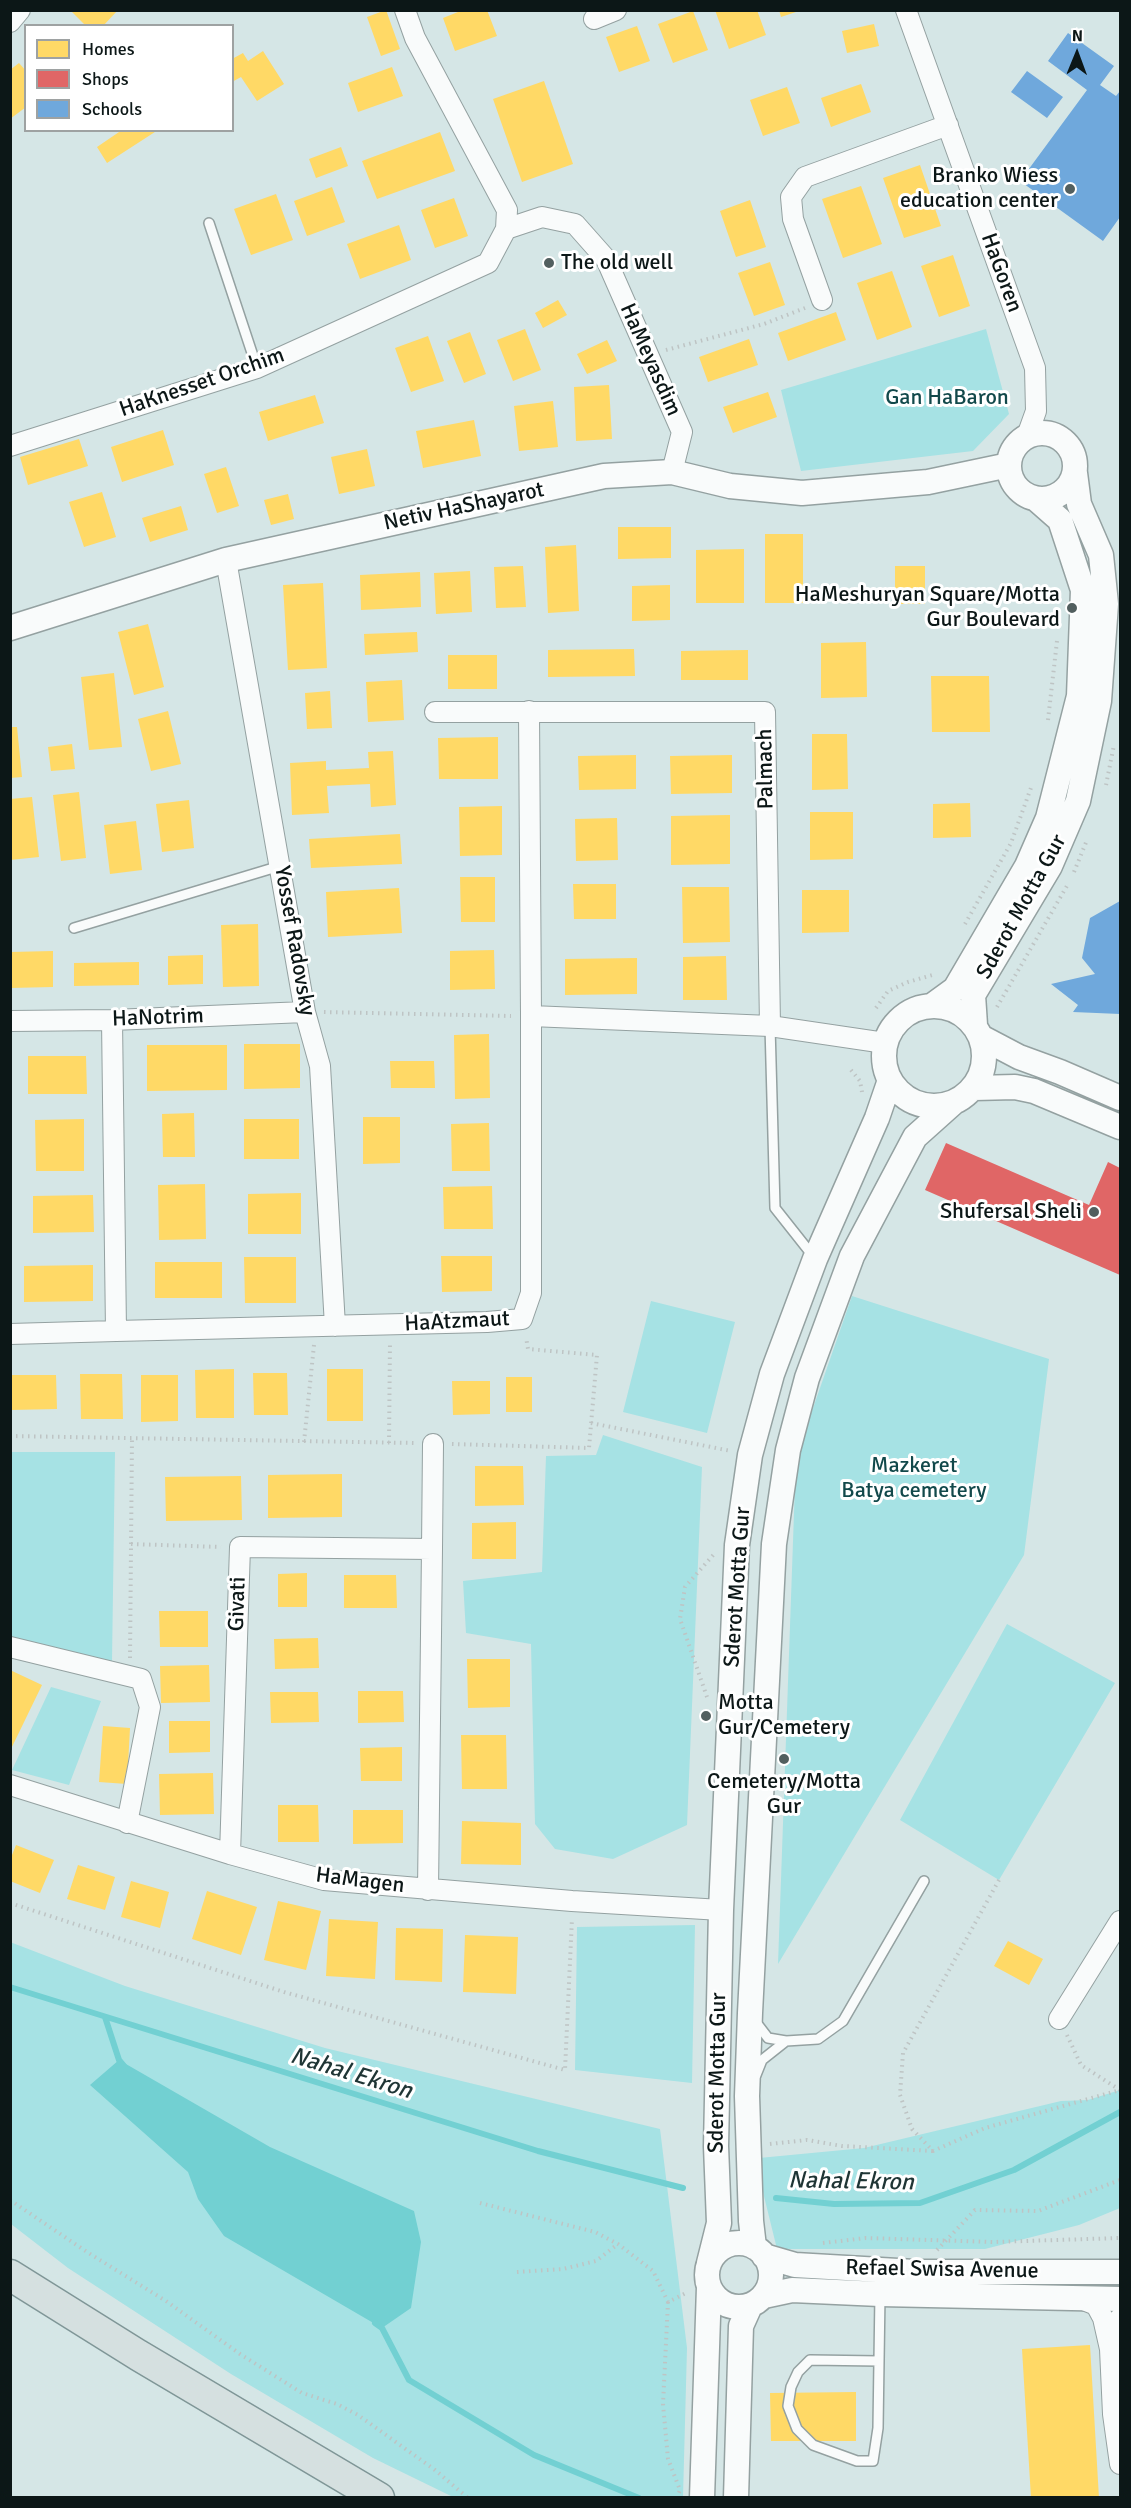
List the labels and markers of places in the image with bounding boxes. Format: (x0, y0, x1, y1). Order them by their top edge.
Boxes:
place label: Branko Wiess education center (900, 163, 1058, 214)
marker: Branko Wiess education center (1063, 182, 1077, 196)
place label: The old well (561, 250, 673, 276)
marker: The old well (542, 256, 556, 270)
place label: HaMeshuryan Square/Motta Gur Boulevard (795, 582, 1060, 634)
marker: HaMeshuryan Square/Motta Gur Boulevard (1065, 601, 1079, 615)
place label: Shufersal Sheli (940, 1199, 1082, 1225)
marker: Shufersal Sheli (1087, 1205, 1101, 1219)
place label: Motta Gur/Cemetery (718, 1690, 850, 1742)
marker: Motta Gur/Cemetery (699, 1709, 713, 1723)
marker: Cemetery/Motta Gur (777, 1752, 791, 1766)
place label: Cemetery/Motta Gur (707, 1769, 861, 1820)

